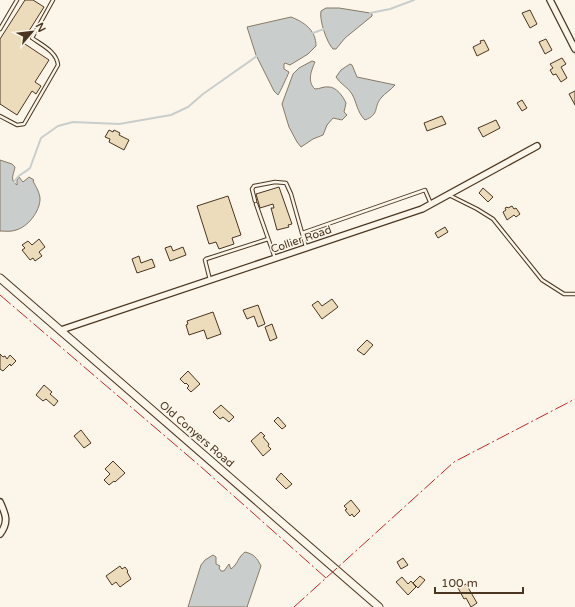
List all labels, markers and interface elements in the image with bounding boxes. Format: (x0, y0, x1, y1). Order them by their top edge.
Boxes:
north arrow (12, 12, 52, 52)
text: N (33, 21, 48, 34)
street label: Collier Road (269, 223, 333, 256)
street label: Old Conyers Road (157, 399, 237, 470)
scale bar (435, 569, 523, 595)
text: 100 m (441, 576, 478, 590)

